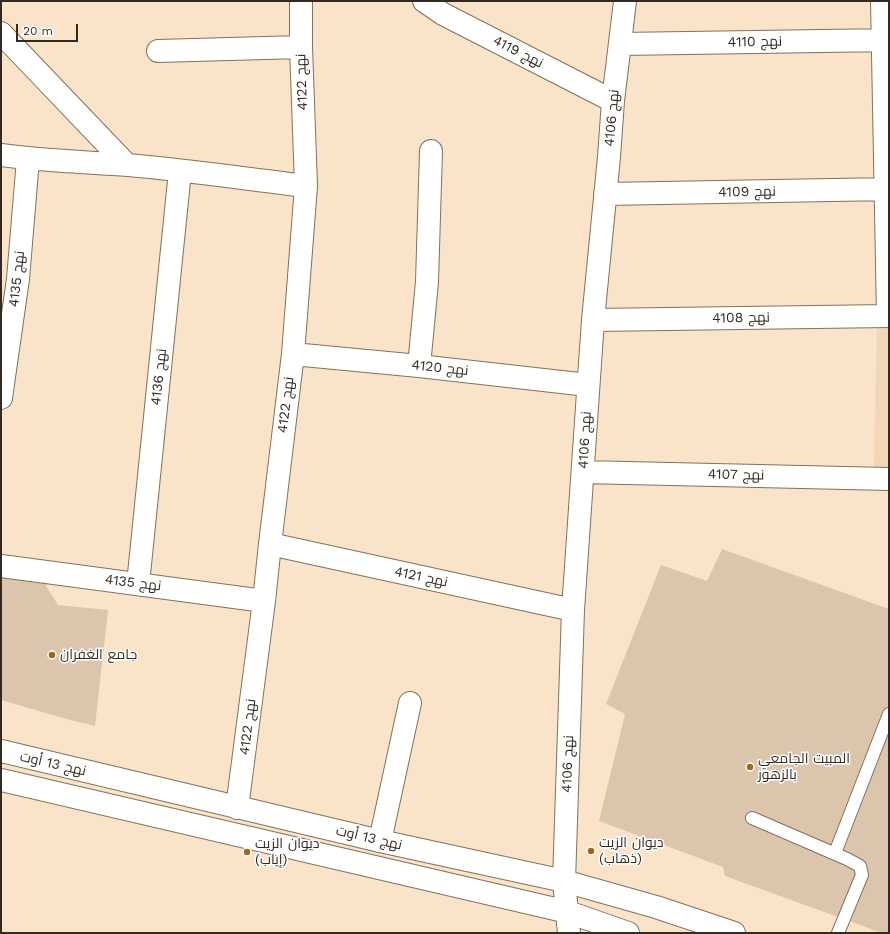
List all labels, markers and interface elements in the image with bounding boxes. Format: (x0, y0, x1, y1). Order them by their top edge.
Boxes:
scale bar (18, 16, 80, 42)
text: 20 m (23, 24, 53, 38)
street label: نهج 4119 (490, 32, 546, 72)
street label: نهج 4110 (728, 33, 782, 51)
street label: نهج 4122 (293, 53, 311, 111)
street label: نهج 4106 (601, 89, 623, 147)
street label: نهج 4109 (718, 183, 776, 201)
street label: نهج 4135 (6, 250, 28, 308)
street label: نهج 4108 (712, 309, 770, 327)
street label: نهج 4136 (148, 348, 170, 406)
street label: نهج 4120 (411, 357, 469, 379)
street label: نهج 4122 (274, 376, 298, 434)
street label: نهج 4106 (575, 411, 595, 469)
street label: نهج 4107 (708, 466, 764, 484)
street label: نهج 4121 (393, 563, 449, 591)
street label: نهج 4135 (104, 571, 162, 595)
place label: جامع الغفران (60, 647, 137, 663)
marker: جامع الغفران (47, 650, 57, 660)
street label: نهج 4122 (236, 698, 260, 756)
street label: نهج 4106 (559, 735, 577, 793)
street label: نهج 13 أوت (18, 748, 88, 780)
place label: المبيت الجامعي بالزهور (758, 751, 850, 784)
marker: المبيت الجامعي بالزهور (745, 762, 755, 772)
street label: نهج 13 أوت (334, 822, 404, 854)
place label: ديوان الزيت (ذهاب) (599, 835, 664, 868)
place label: ديوان الزيت (إياب) (255, 836, 320, 868)
marker: ديوان الزيت (ذهاب) (586, 846, 596, 856)
marker: ديوان الزيت (إياب) (242, 847, 252, 857)

